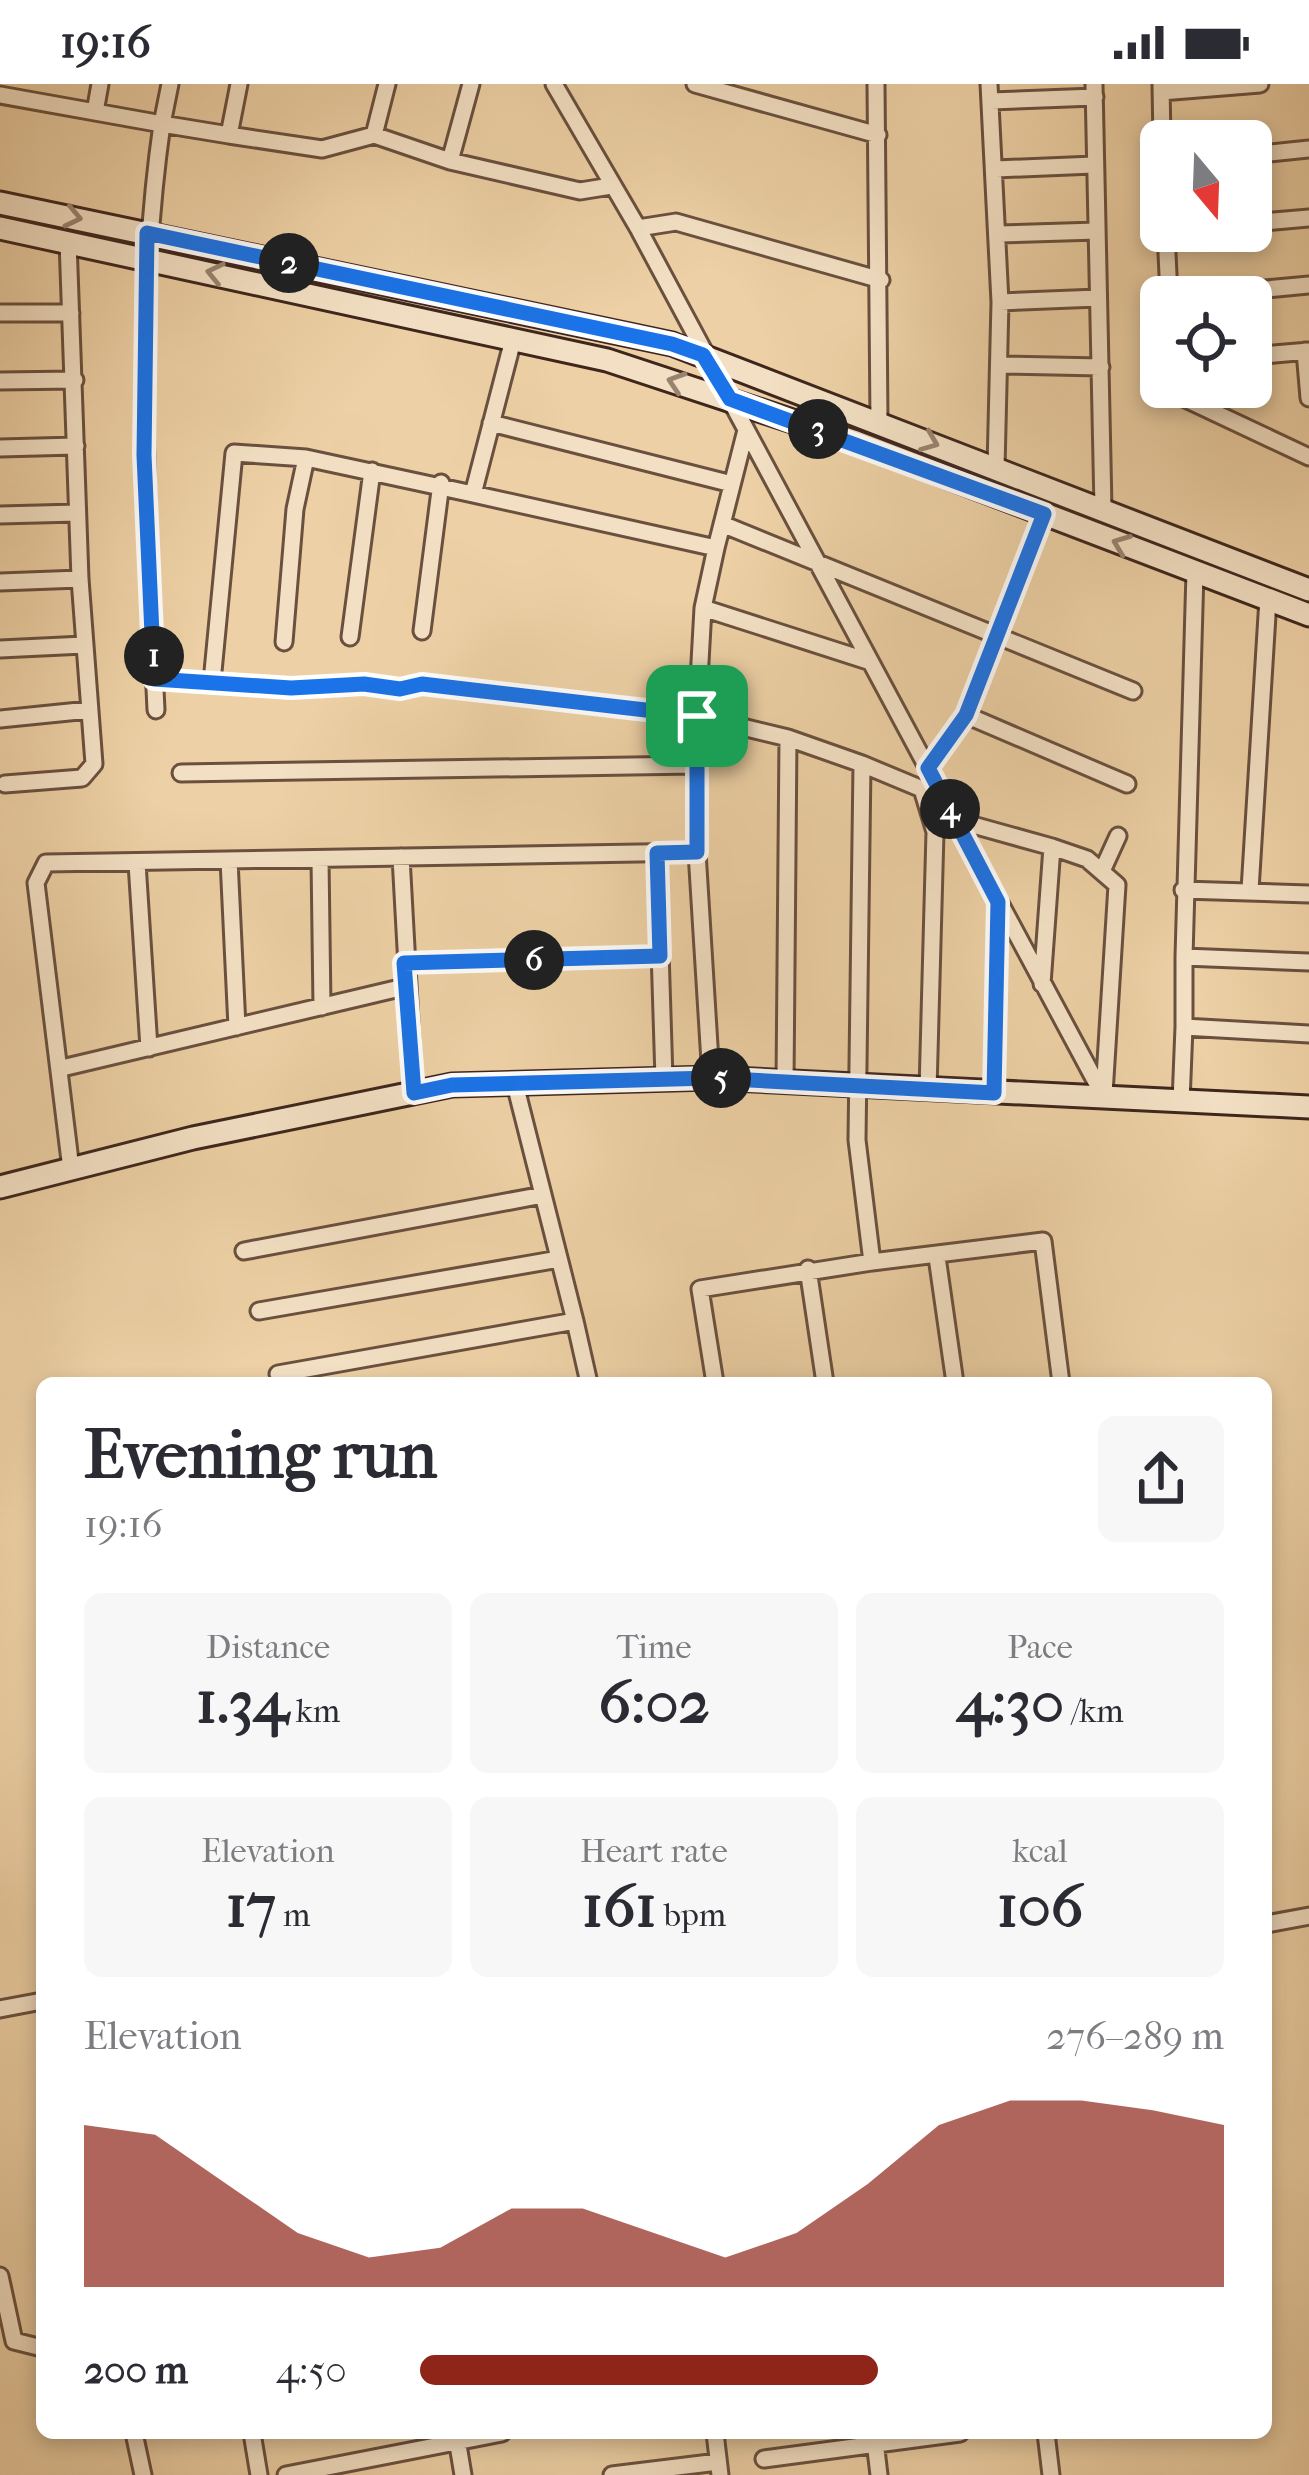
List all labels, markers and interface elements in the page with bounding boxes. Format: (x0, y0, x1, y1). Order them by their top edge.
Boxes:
text: 19:16 (60, 16, 151, 69)
north arrow (1140, 120, 1272, 252)
map controls (1140, 120, 1272, 408)
one-way arrow (63, 204, 83, 229)
pin: 2 (259, 233, 319, 293)
text: 2 (281, 243, 297, 282)
one-way arrow (205, 261, 225, 286)
button: locate (1140, 276, 1272, 408)
one-way arrow (666, 371, 687, 396)
pin: 3 (788, 399, 848, 459)
text: 3 (811, 409, 825, 448)
one-way arrow (919, 427, 940, 452)
one-way arrow (1112, 533, 1133, 558)
pin: 1 (124, 626, 184, 686)
text: 1 (148, 636, 160, 675)
pin (646, 665, 748, 767)
icon: arrive (664, 683, 730, 749)
pin: 4 (920, 779, 980, 839)
text: 4 (940, 789, 960, 828)
pin: 6 (504, 930, 564, 990)
text: 6 (525, 940, 543, 979)
pin: 5 (691, 1048, 751, 1108)
text: 5 (714, 1058, 728, 1097)
button: share (1098, 1416, 1224, 1542)
text: Evening run (84, 1417, 437, 1494)
text: 19:16 (84, 1501, 163, 1547)
text: Distance (206, 1628, 330, 1667)
text: Time (617, 1628, 692, 1667)
text: Pace (1007, 1628, 1073, 1667)
text: 1.34 (196, 1667, 289, 1738)
text: 6:02 (599, 1667, 709, 1738)
text: 4:30 (956, 1667, 1064, 1738)
text: km (289, 1692, 340, 1731)
text: /km (1064, 1692, 1124, 1731)
text: Elevation (201, 1832, 335, 1871)
text: Heart rate (580, 1832, 728, 1871)
text: kcal (1012, 1832, 1068, 1871)
text: 17 (226, 1871, 276, 1942)
text: 161 (582, 1871, 657, 1942)
text: 106 (997, 1871, 1083, 1942)
text: m (276, 1896, 310, 1935)
text: bpm (657, 1896, 726, 1935)
text: Elevation (84, 2013, 242, 2059)
text: 276–289 m (1046, 2013, 1224, 2059)
text: 200 m (84, 2347, 188, 2393)
text: 4:50 (276, 2347, 347, 2393)

